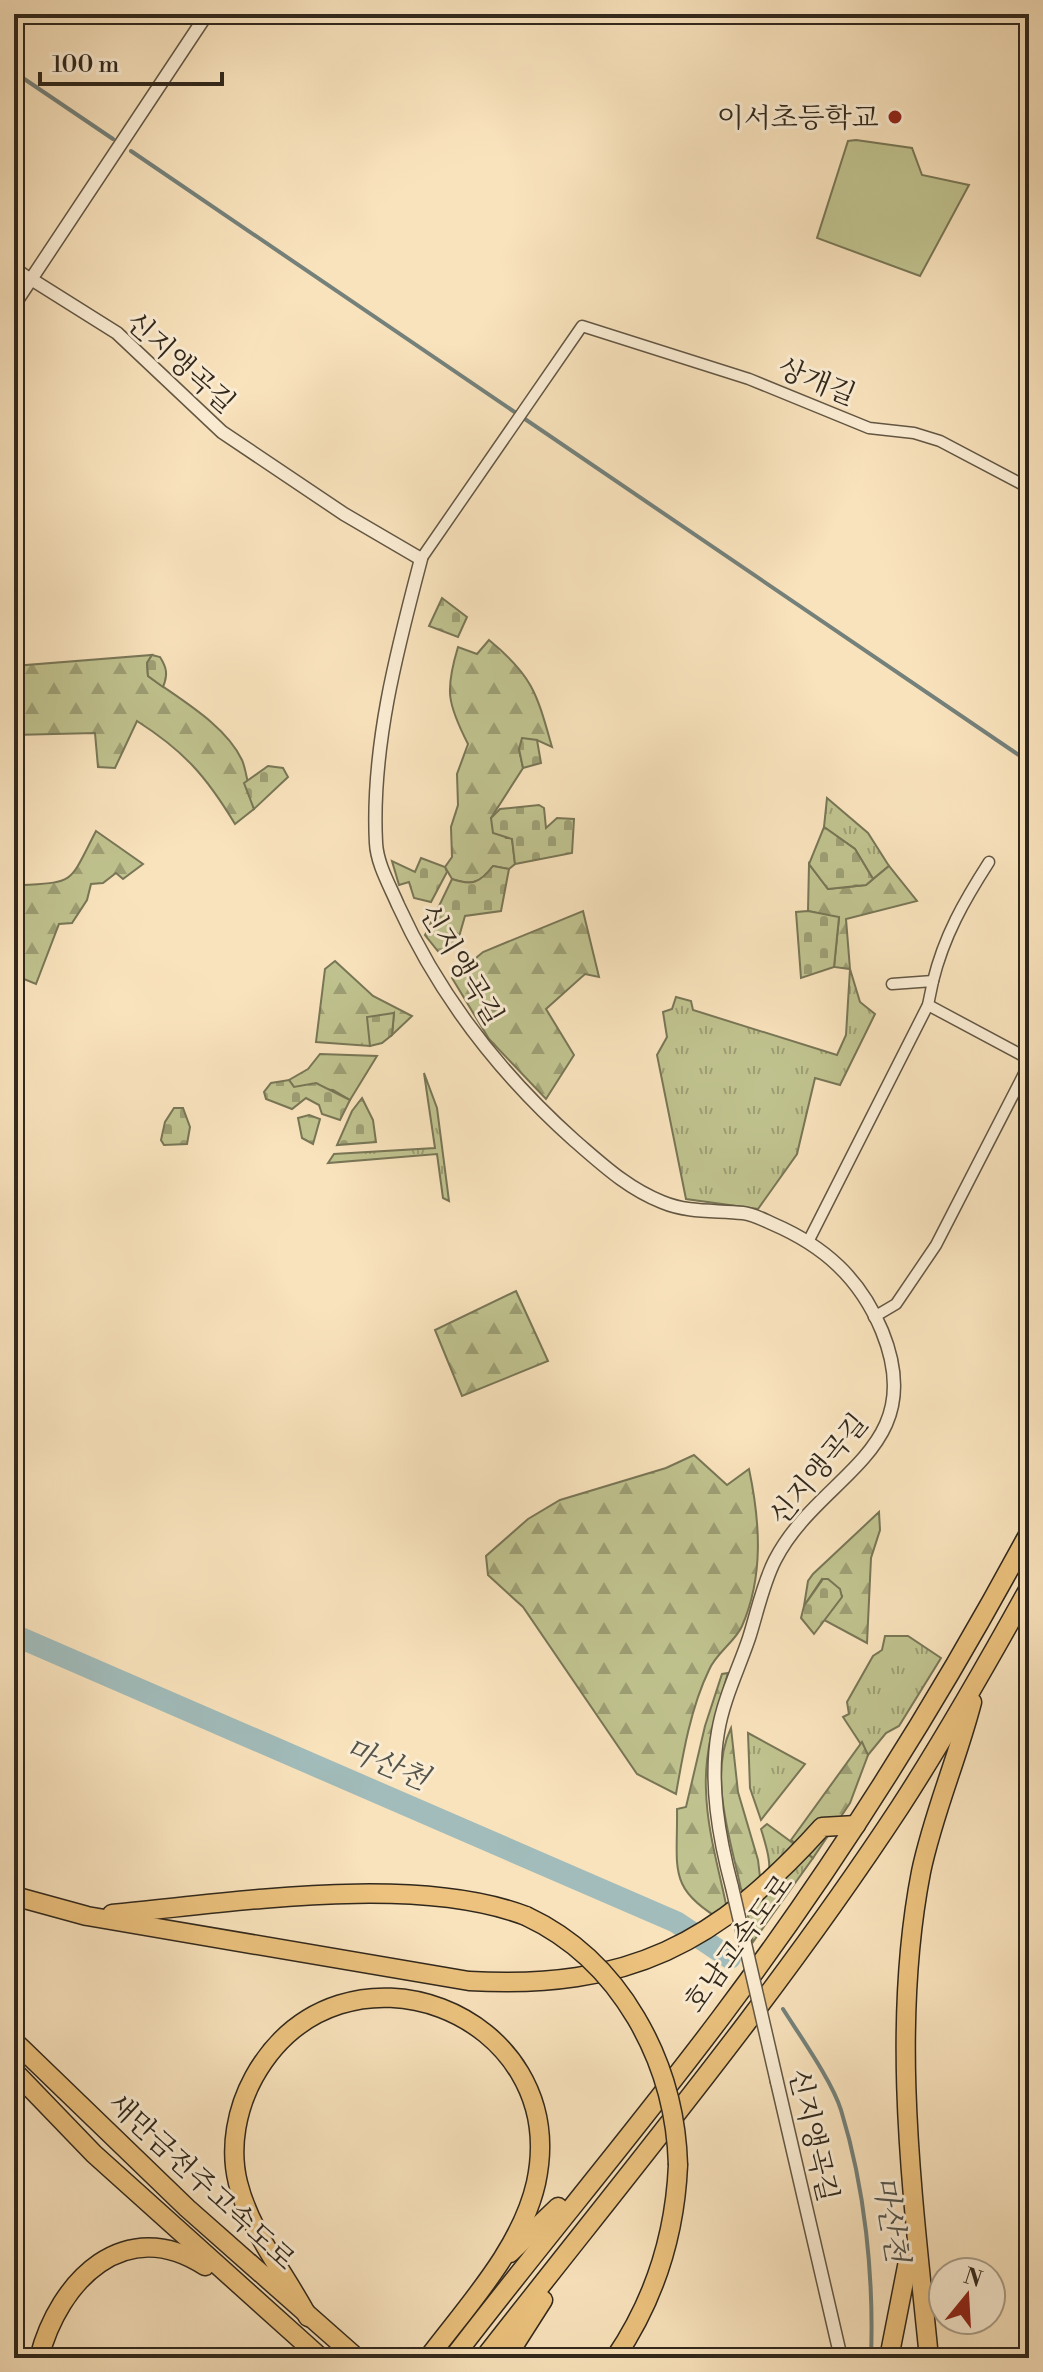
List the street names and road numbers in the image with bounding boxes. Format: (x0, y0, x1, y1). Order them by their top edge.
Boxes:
street label: 신지앵곡길 (118, 305, 242, 421)
street label: 상개길 (772, 351, 861, 414)
street label: 신지앵곡길 (411, 898, 511, 1032)
street label: 신지앵곡길 (762, 1407, 876, 1533)
street label: 호남고속도로 (677, 1868, 801, 2020)
street label: 신지앵곡길 (780, 2066, 845, 2205)
street label: 새만금전주고속도로 (100, 2086, 302, 2278)

